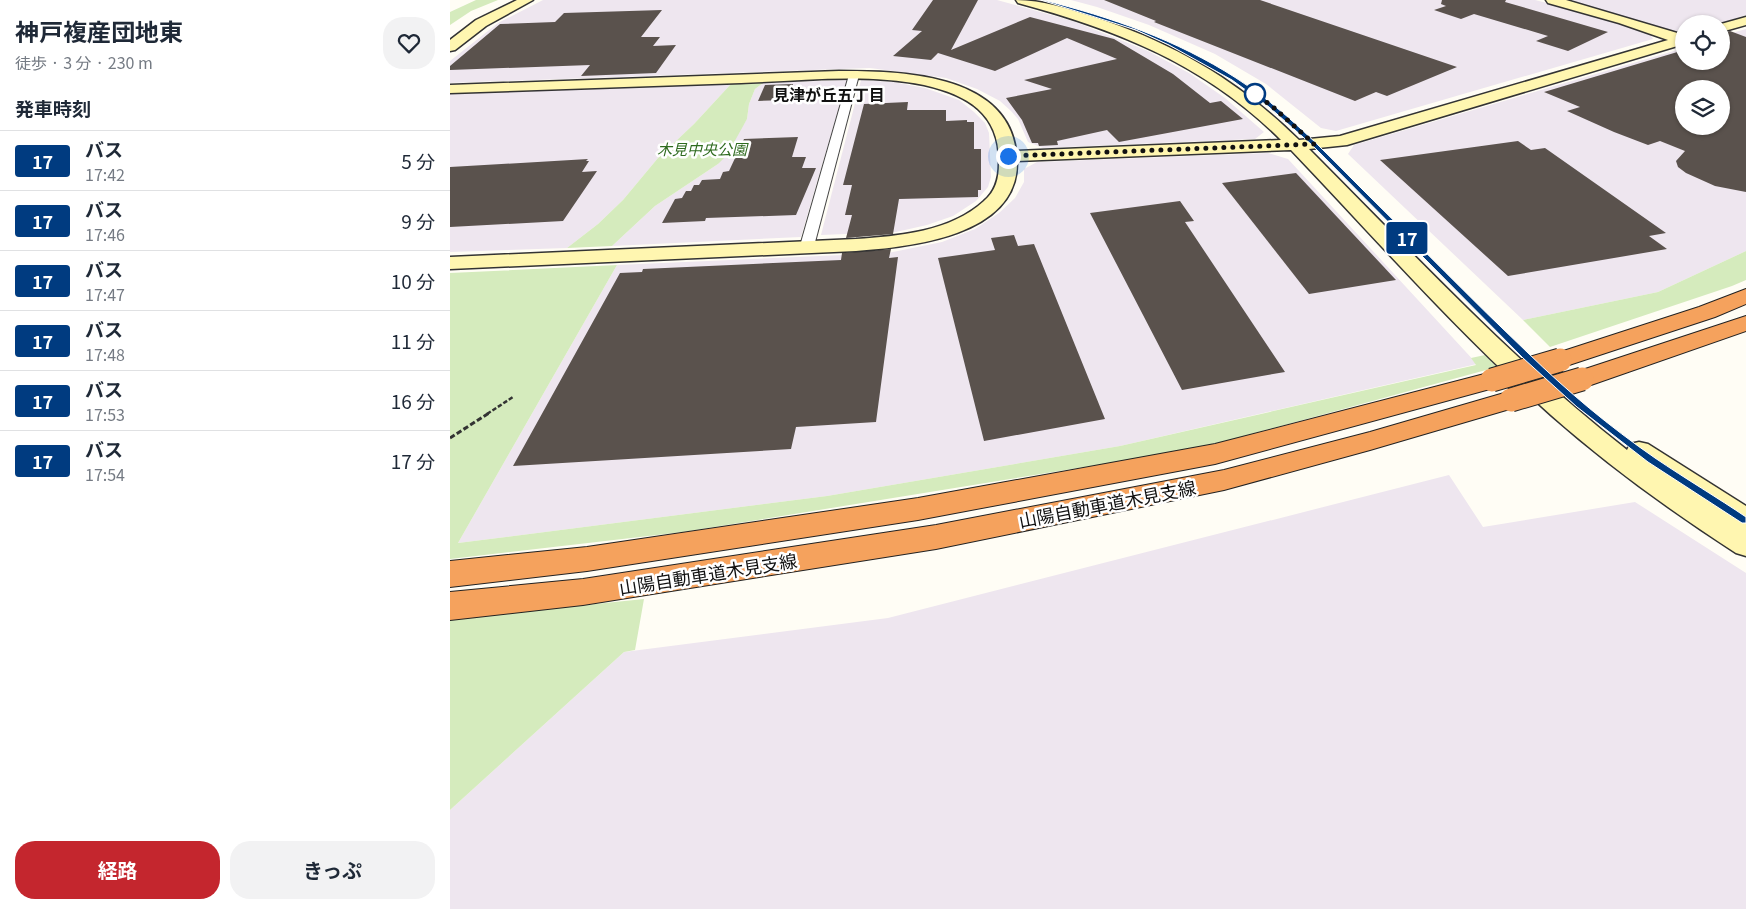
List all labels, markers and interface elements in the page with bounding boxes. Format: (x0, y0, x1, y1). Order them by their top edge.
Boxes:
text: 神戸複産団地東 (15, 13, 183, 48)
map controls (1675, 15, 1730, 135)
button: locate (1675, 15, 1730, 70)
button: heart (383, 17, 435, 69)
text: 徒歩 · 3 分 · 230 m (15, 50, 153, 74)
button: layers (1675, 80, 1730, 135)
district label: 見津が丘五丁目 (773, 82, 885, 106)
unlabelled marker (1244, 83, 1266, 105)
text: 発車時刻 (15, 94, 91, 121)
text: バス (85, 135, 123, 162)
park label: 木見中央公園 (657, 138, 749, 159)
your location (996, 144, 1021, 169)
text: 5 分 (401, 147, 435, 174)
text: 17 (32, 148, 53, 174)
text: 17:42 (85, 162, 125, 186)
text: バス (85, 195, 123, 222)
text: 9 分 (401, 207, 435, 234)
text: 17 (32, 208, 53, 234)
text: 17:46 (85, 222, 125, 246)
line badge: 17 (1384, 222, 1430, 254)
text: 17 (1396, 225, 1418, 251)
text: バス (85, 255, 123, 282)
text: 10 分 (391, 267, 435, 294)
text: 17 (32, 268, 53, 294)
text: 17:47 (85, 282, 125, 306)
text: バス (85, 315, 123, 342)
text: 11 分 (391, 327, 435, 354)
text: 17 (32, 328, 53, 354)
text: 17:48 (85, 342, 125, 366)
text: バス (85, 375, 123, 402)
text: 16 分 (391, 387, 435, 414)
text: 17 (32, 388, 53, 414)
text: 17:53 (85, 402, 125, 426)
text: バス (85, 435, 123, 462)
text: 17 分 (391, 447, 435, 474)
text: 17 (32, 448, 53, 474)
text: 17:54 (85, 462, 125, 486)
street label: 山陽自動車道木見支線 (1016, 473, 1198, 533)
street label: 山陽自動車道木見支線 (617, 546, 799, 600)
button: 経路 (15, 841, 220, 899)
button: きっぷ (230, 841, 435, 899)

